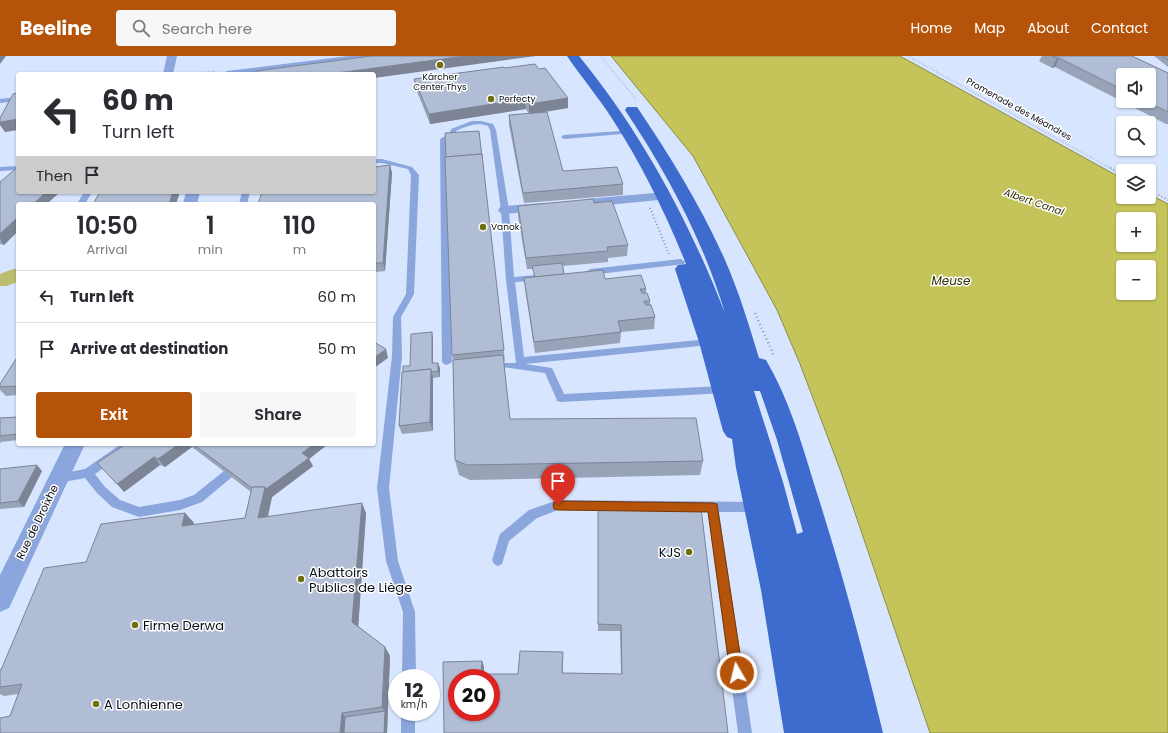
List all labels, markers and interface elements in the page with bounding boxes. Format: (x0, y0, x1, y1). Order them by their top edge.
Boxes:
search box (116, 10, 396, 46)
text: Beeline (20, 15, 92, 42)
icon: search (130, 17, 152, 39)
text: Search here (162, 18, 252, 39)
text: Home (910, 18, 952, 38)
text: Map (974, 18, 1005, 38)
text: About (1027, 18, 1069, 38)
text: Contact (1091, 18, 1148, 38)
marker: Kärcher Center Thys (435, 60, 445, 70)
map controls (1116, 68, 1156, 300)
button: sound (1116, 68, 1156, 108)
place label: Kärcher Center Thys (413, 71, 467, 93)
street label: Promenade des Méandres (964, 75, 1074, 143)
text: 60 m (102, 81, 174, 120)
icon: left (36, 88, 88, 140)
place label: Perfecty (499, 93, 536, 105)
marker: Perfecty (486, 94, 496, 104)
button: search (1116, 116, 1156, 156)
text: Turn left (102, 119, 174, 144)
icon: arrive (81, 164, 103, 186)
button: layers (1116, 164, 1156, 204)
text: Then (36, 165, 73, 186)
water label: Albert Canal (1001, 184, 1067, 219)
text: 10:50 (76, 209, 138, 242)
text: 1 (206, 209, 215, 242)
text: 110 (283, 209, 316, 242)
button: + (1116, 212, 1156, 252)
place label: Vanok (491, 221, 520, 233)
marker: Vanok (478, 222, 488, 232)
text: Arrival (86, 240, 127, 259)
text: min (198, 240, 223, 259)
text: m (293, 240, 306, 259)
button: − (1116, 260, 1156, 300)
water label: Meuse (931, 272, 971, 289)
icon: left (36, 286, 58, 308)
text: Turn left (70, 286, 134, 307)
text: 60 m (318, 286, 356, 307)
icon: arrive (36, 338, 58, 360)
text: Arrive at destination (70, 338, 228, 359)
text: 50 m (318, 338, 356, 359)
button: Exit (36, 392, 192, 438)
button: Share (200, 392, 356, 438)
pin (541, 464, 575, 505)
icon: arrive (547, 470, 569, 492)
street label: Rue de Droixhe (12, 482, 62, 562)
place label: KJS (659, 543, 681, 562)
marker: KJS (684, 547, 694, 557)
place label: Abattoirs Publics de Liège (309, 563, 412, 597)
marker: Abattoirs Publics de Liège (296, 574, 306, 584)
place label: Firme Derwa (143, 616, 224, 635)
marker: Firme Derwa (130, 620, 140, 630)
position arrow (716, 652, 758, 694)
speed limit sign: 20 (448, 669, 500, 721)
text: 12 (405, 676, 423, 704)
place label: A Lonhienne (104, 695, 183, 714)
text: km/h (401, 697, 427, 712)
marker: A Lonhienne (91, 699, 101, 709)

